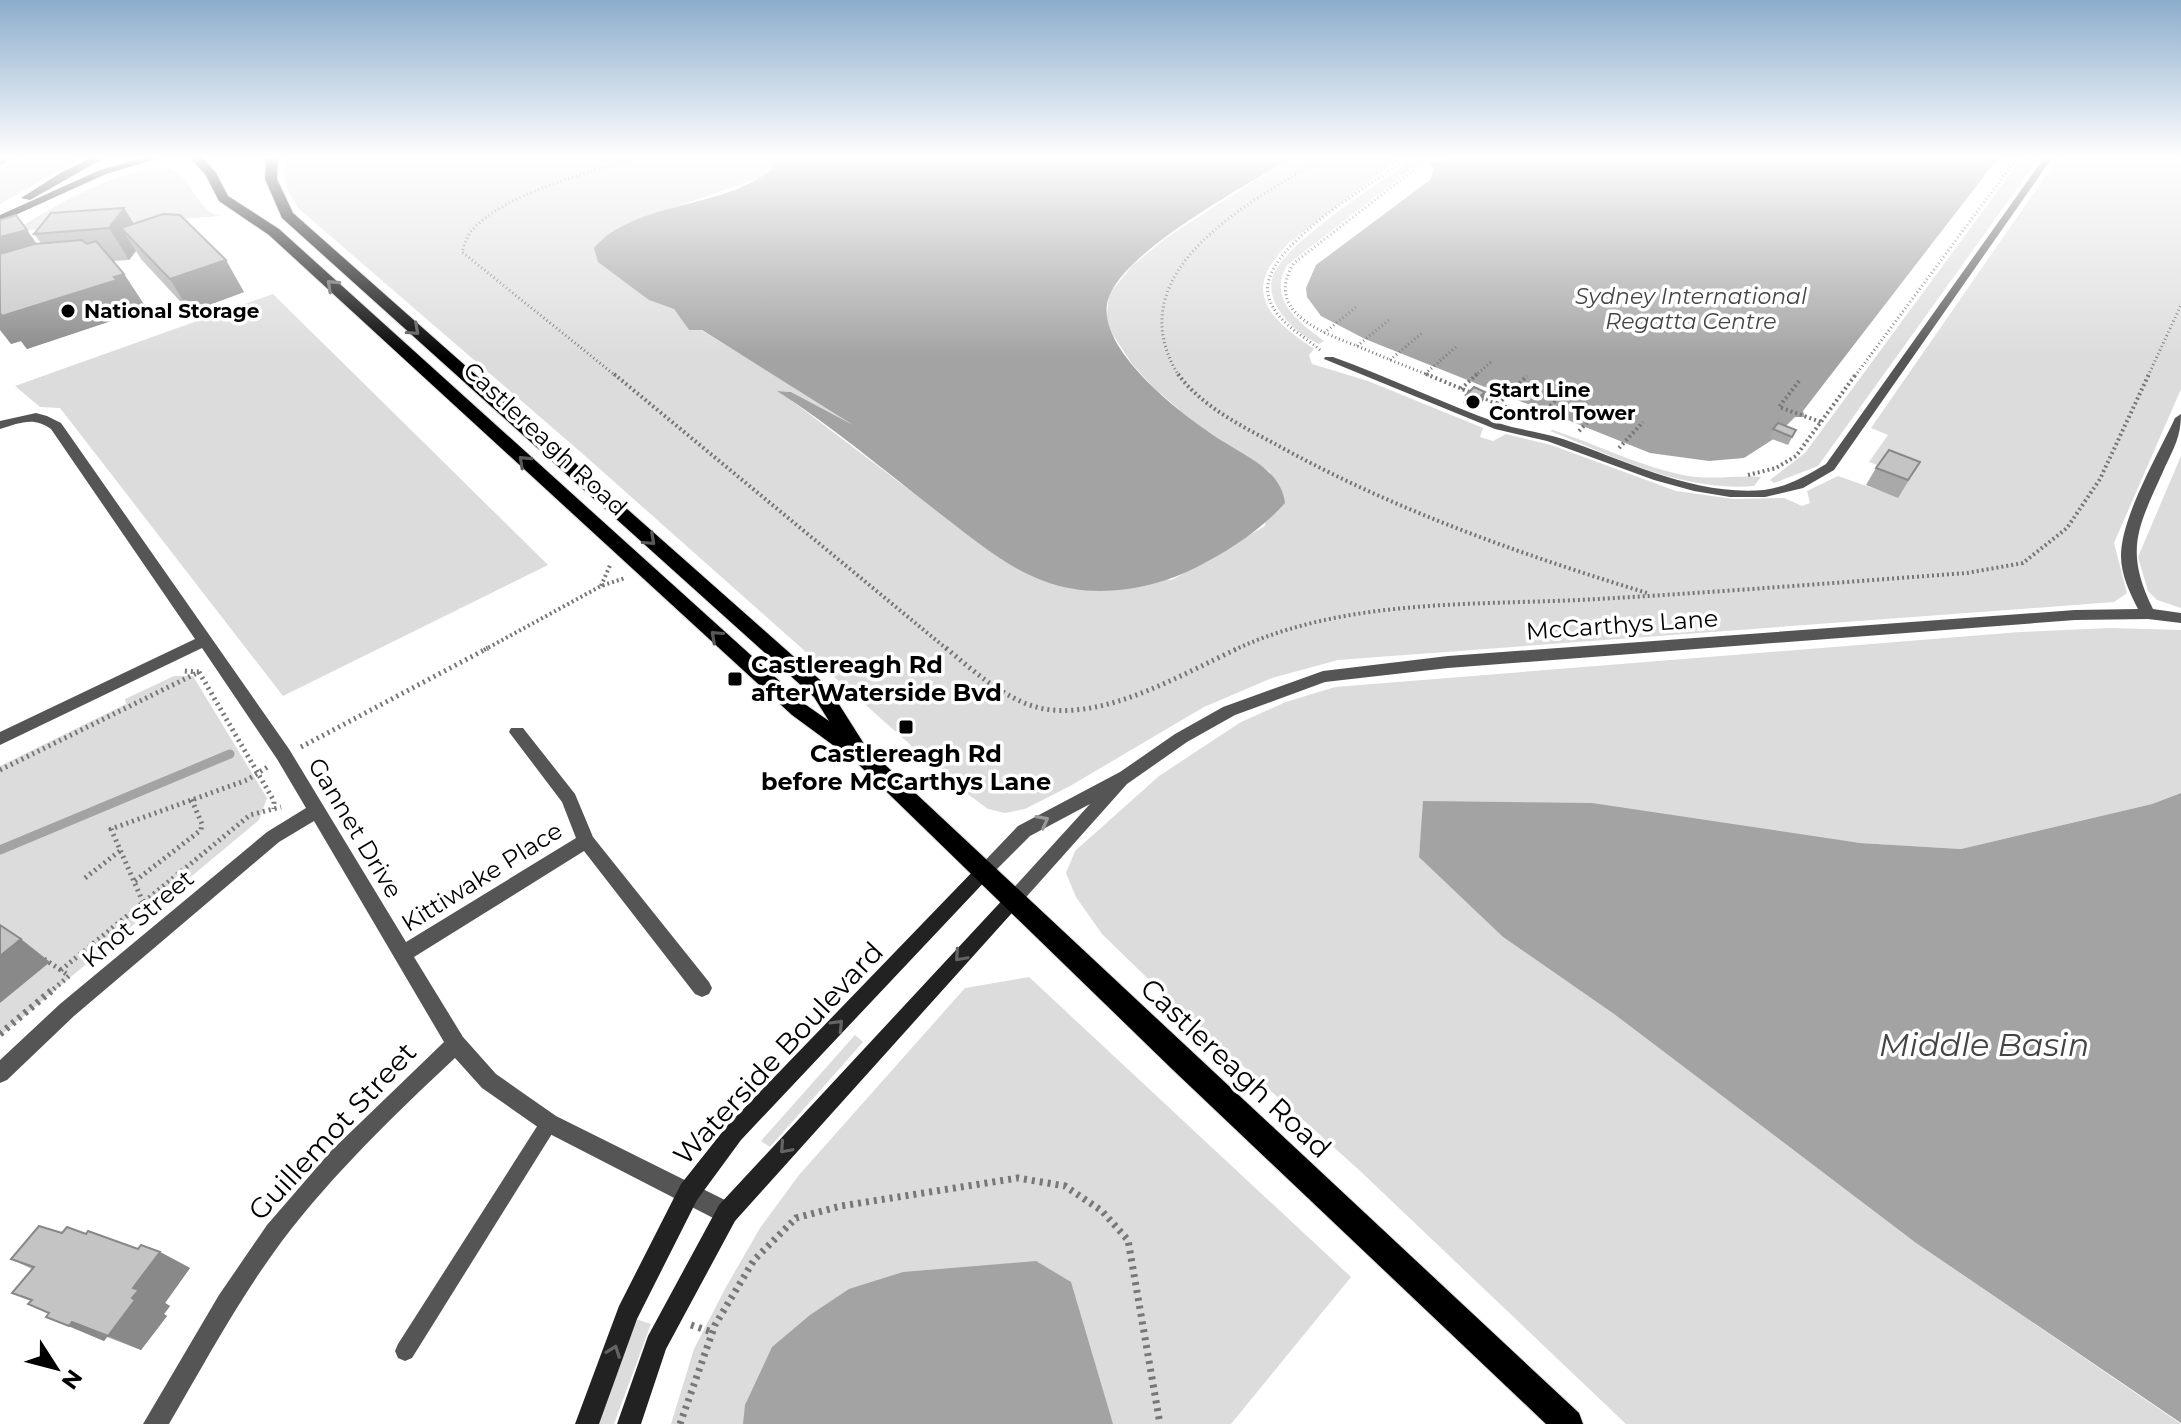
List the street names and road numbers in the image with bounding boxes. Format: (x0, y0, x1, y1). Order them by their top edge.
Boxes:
street label: Castlereagh Road (458, 355, 633, 522)
street label: McCarthys Lane (1525, 603, 1719, 646)
street label: Gannet Drive (302, 752, 409, 903)
street label: Kittiwake Place (396, 816, 567, 938)
street label: Knot Street (76, 863, 200, 974)
street label: Waterside Boulevard (666, 935, 890, 1171)
street label: Castlereagh Road (1134, 971, 1338, 1165)
street label: Guillemot Street (241, 1035, 423, 1227)

